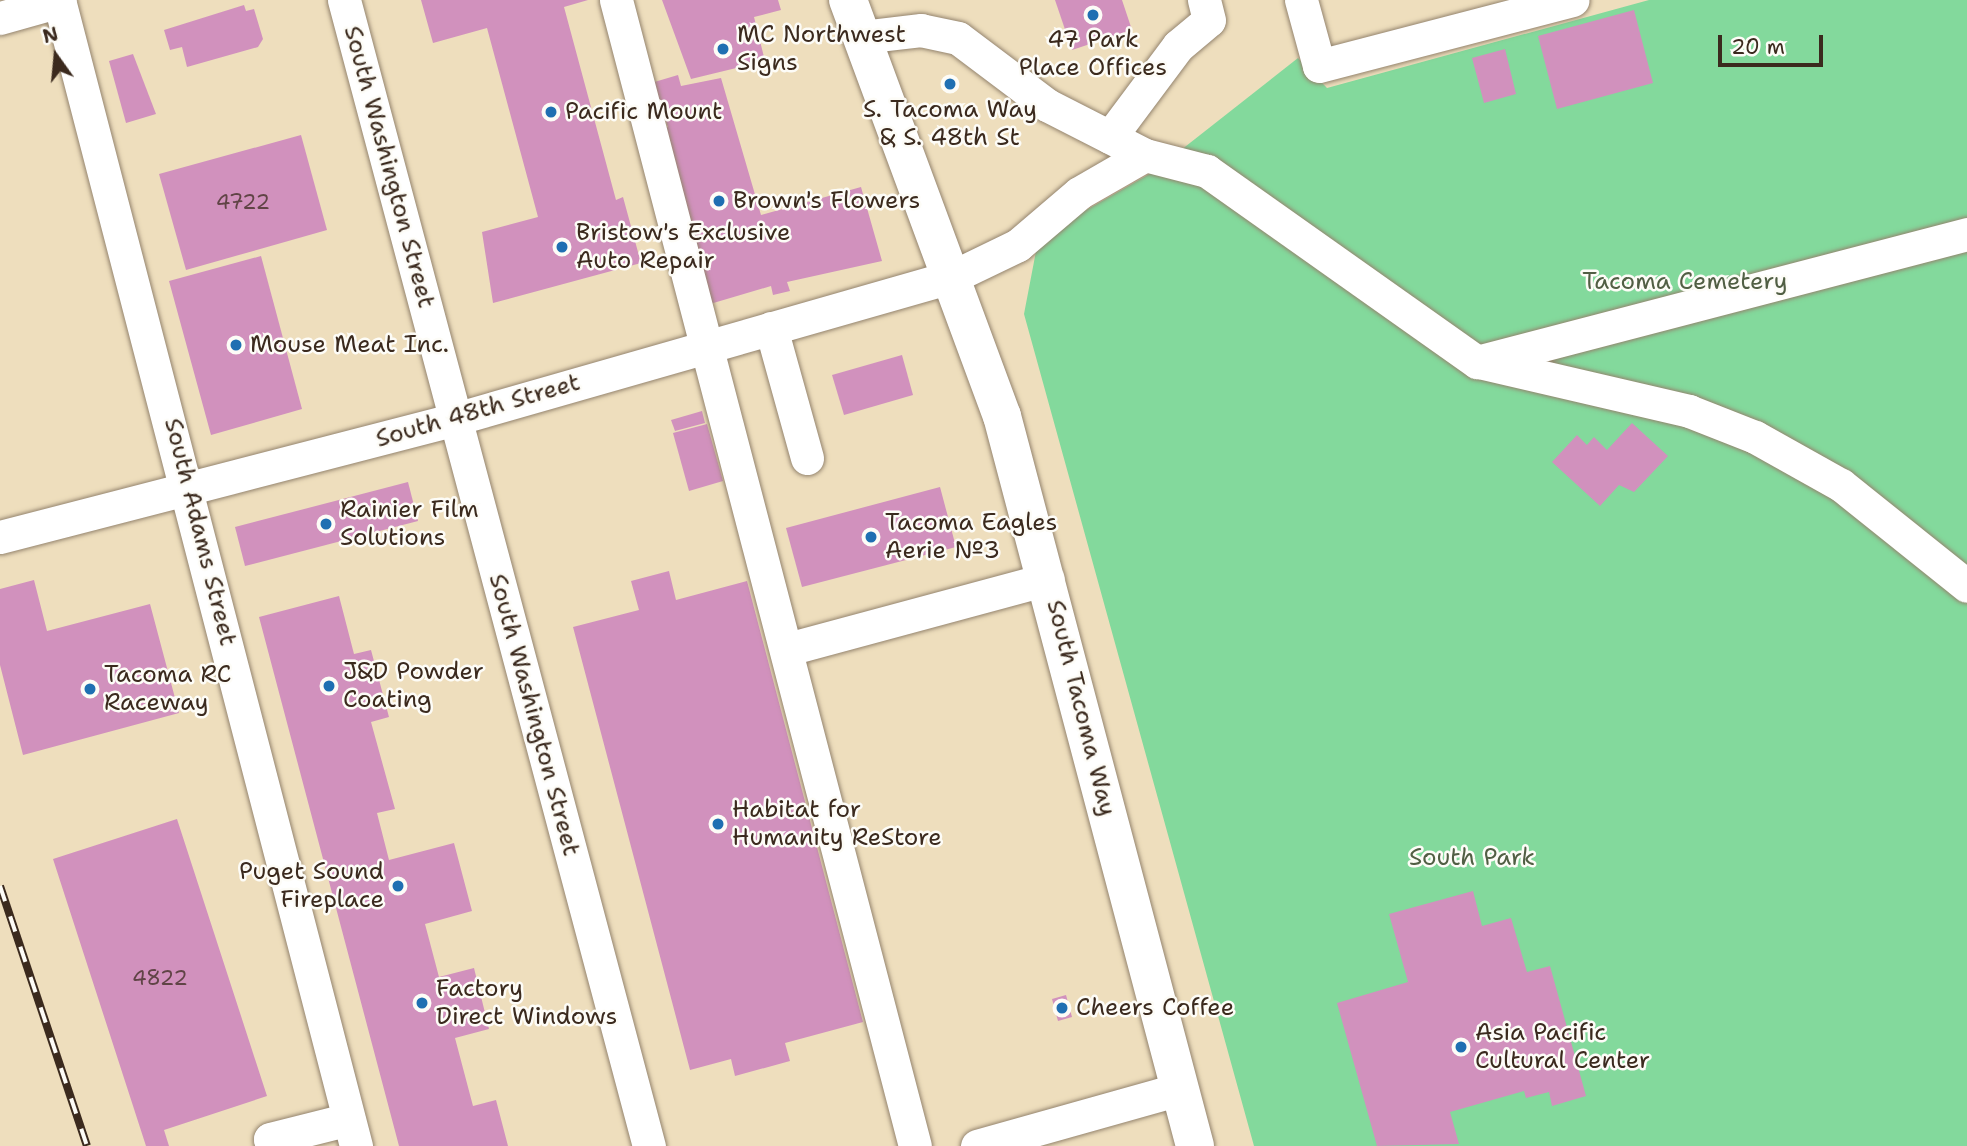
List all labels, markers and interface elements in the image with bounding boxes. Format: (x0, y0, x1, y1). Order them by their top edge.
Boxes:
marker: 47 Park Place Offices (1085, 7, 1101, 23)
north arrow (21, 21, 91, 91)
text: N (40, 21, 61, 49)
place label: MC Northwest Signs (737, 21, 906, 77)
scale bar (1722, 21, 1827, 65)
street label: South Washington Street (337, 23, 441, 311)
place label: 47 Park Place Offices (1019, 26, 1167, 82)
text: 20 m (1731, 33, 1785, 61)
marker: MC Northwest Signs (715, 41, 731, 57)
marker: S. Tacoma Way & S. 48th St (942, 76, 958, 92)
place label: S. Tacoma Way & S. 48th St (863, 96, 1037, 152)
place label: Pacific Mount (565, 98, 723, 126)
marker: Pacific Mount (543, 104, 559, 120)
place label: Brown's Flowers (733, 187, 920, 215)
house number: 4722 (216, 189, 270, 215)
marker: Brown's Flowers (711, 193, 727, 209)
place label: Bristow's Exclusive Auto Repair (576, 219, 790, 275)
marker: Bristow's Exclusive Auto Repair (554, 239, 570, 255)
park label: Tacoma Cemetery (1582, 268, 1788, 296)
place label: Mouse Meat Inc. (250, 331, 449, 359)
marker: Mouse Meat Inc. (228, 337, 244, 353)
street label: South 48th Street (373, 368, 583, 454)
street label: South Adams Street (158, 415, 242, 649)
place label: Rainier Film Solutions (340, 496, 479, 552)
place label: Tacoma Eagles Aerie №3 (885, 509, 1057, 565)
marker: Rainier Film Solutions (318, 516, 334, 532)
marker: Tacoma Eagles Aerie №3 (863, 529, 879, 545)
street label: South Washington Street (482, 571, 586, 859)
street label: South Tacoma Way (1040, 597, 1122, 819)
place label: J&D Powder Coating (343, 658, 484, 714)
place label: Tacoma RC Raceway (104, 661, 232, 717)
marker: J&D Powder Coating (321, 678, 337, 694)
marker: Tacoma RC Raceway (82, 681, 98, 697)
place label: Habitat for Humanity ReStore (732, 796, 942, 852)
marker: Habitat for Humanity ReStore (710, 816, 726, 832)
park label: South Park (1409, 844, 1535, 872)
place label: Puget Sound Fireplace (239, 858, 384, 914)
marker: Puget Sound Fireplace (390, 878, 406, 894)
house number: 4822 (132, 965, 188, 991)
place label: Factory Direct Windows (436, 975, 617, 1031)
place label: Cheers Coffee (1076, 994, 1234, 1022)
marker: Factory Direct Windows (414, 995, 430, 1011)
marker: Cheers Coffee (1054, 1000, 1070, 1016)
place label: Asia Pacific Cultural Center (1475, 1019, 1650, 1075)
marker: Asia Pacific Cultural Center (1453, 1039, 1469, 1055)

